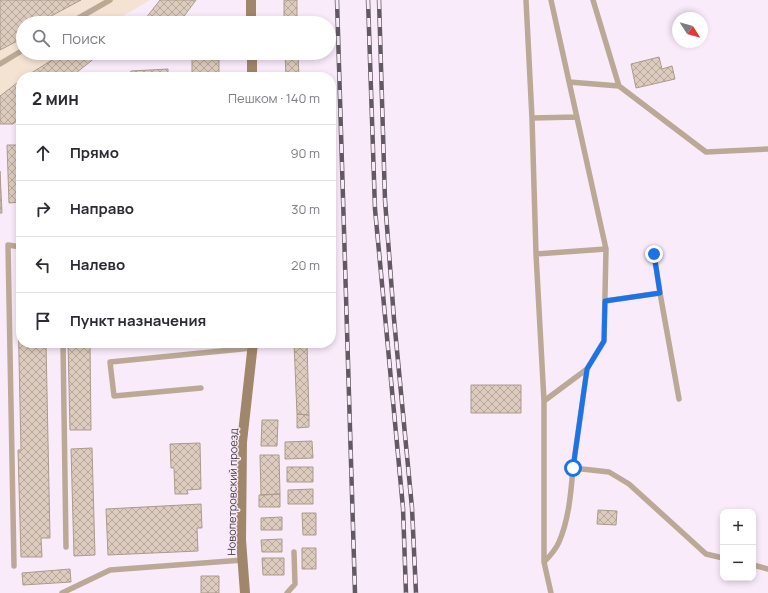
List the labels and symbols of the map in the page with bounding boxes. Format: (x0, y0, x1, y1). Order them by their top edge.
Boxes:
north arrow (672, 12, 708, 48)
route end (645, 245, 663, 263)
street label: Новопетровский проезд (223, 428, 241, 556)
route start (564, 459, 582, 477)

